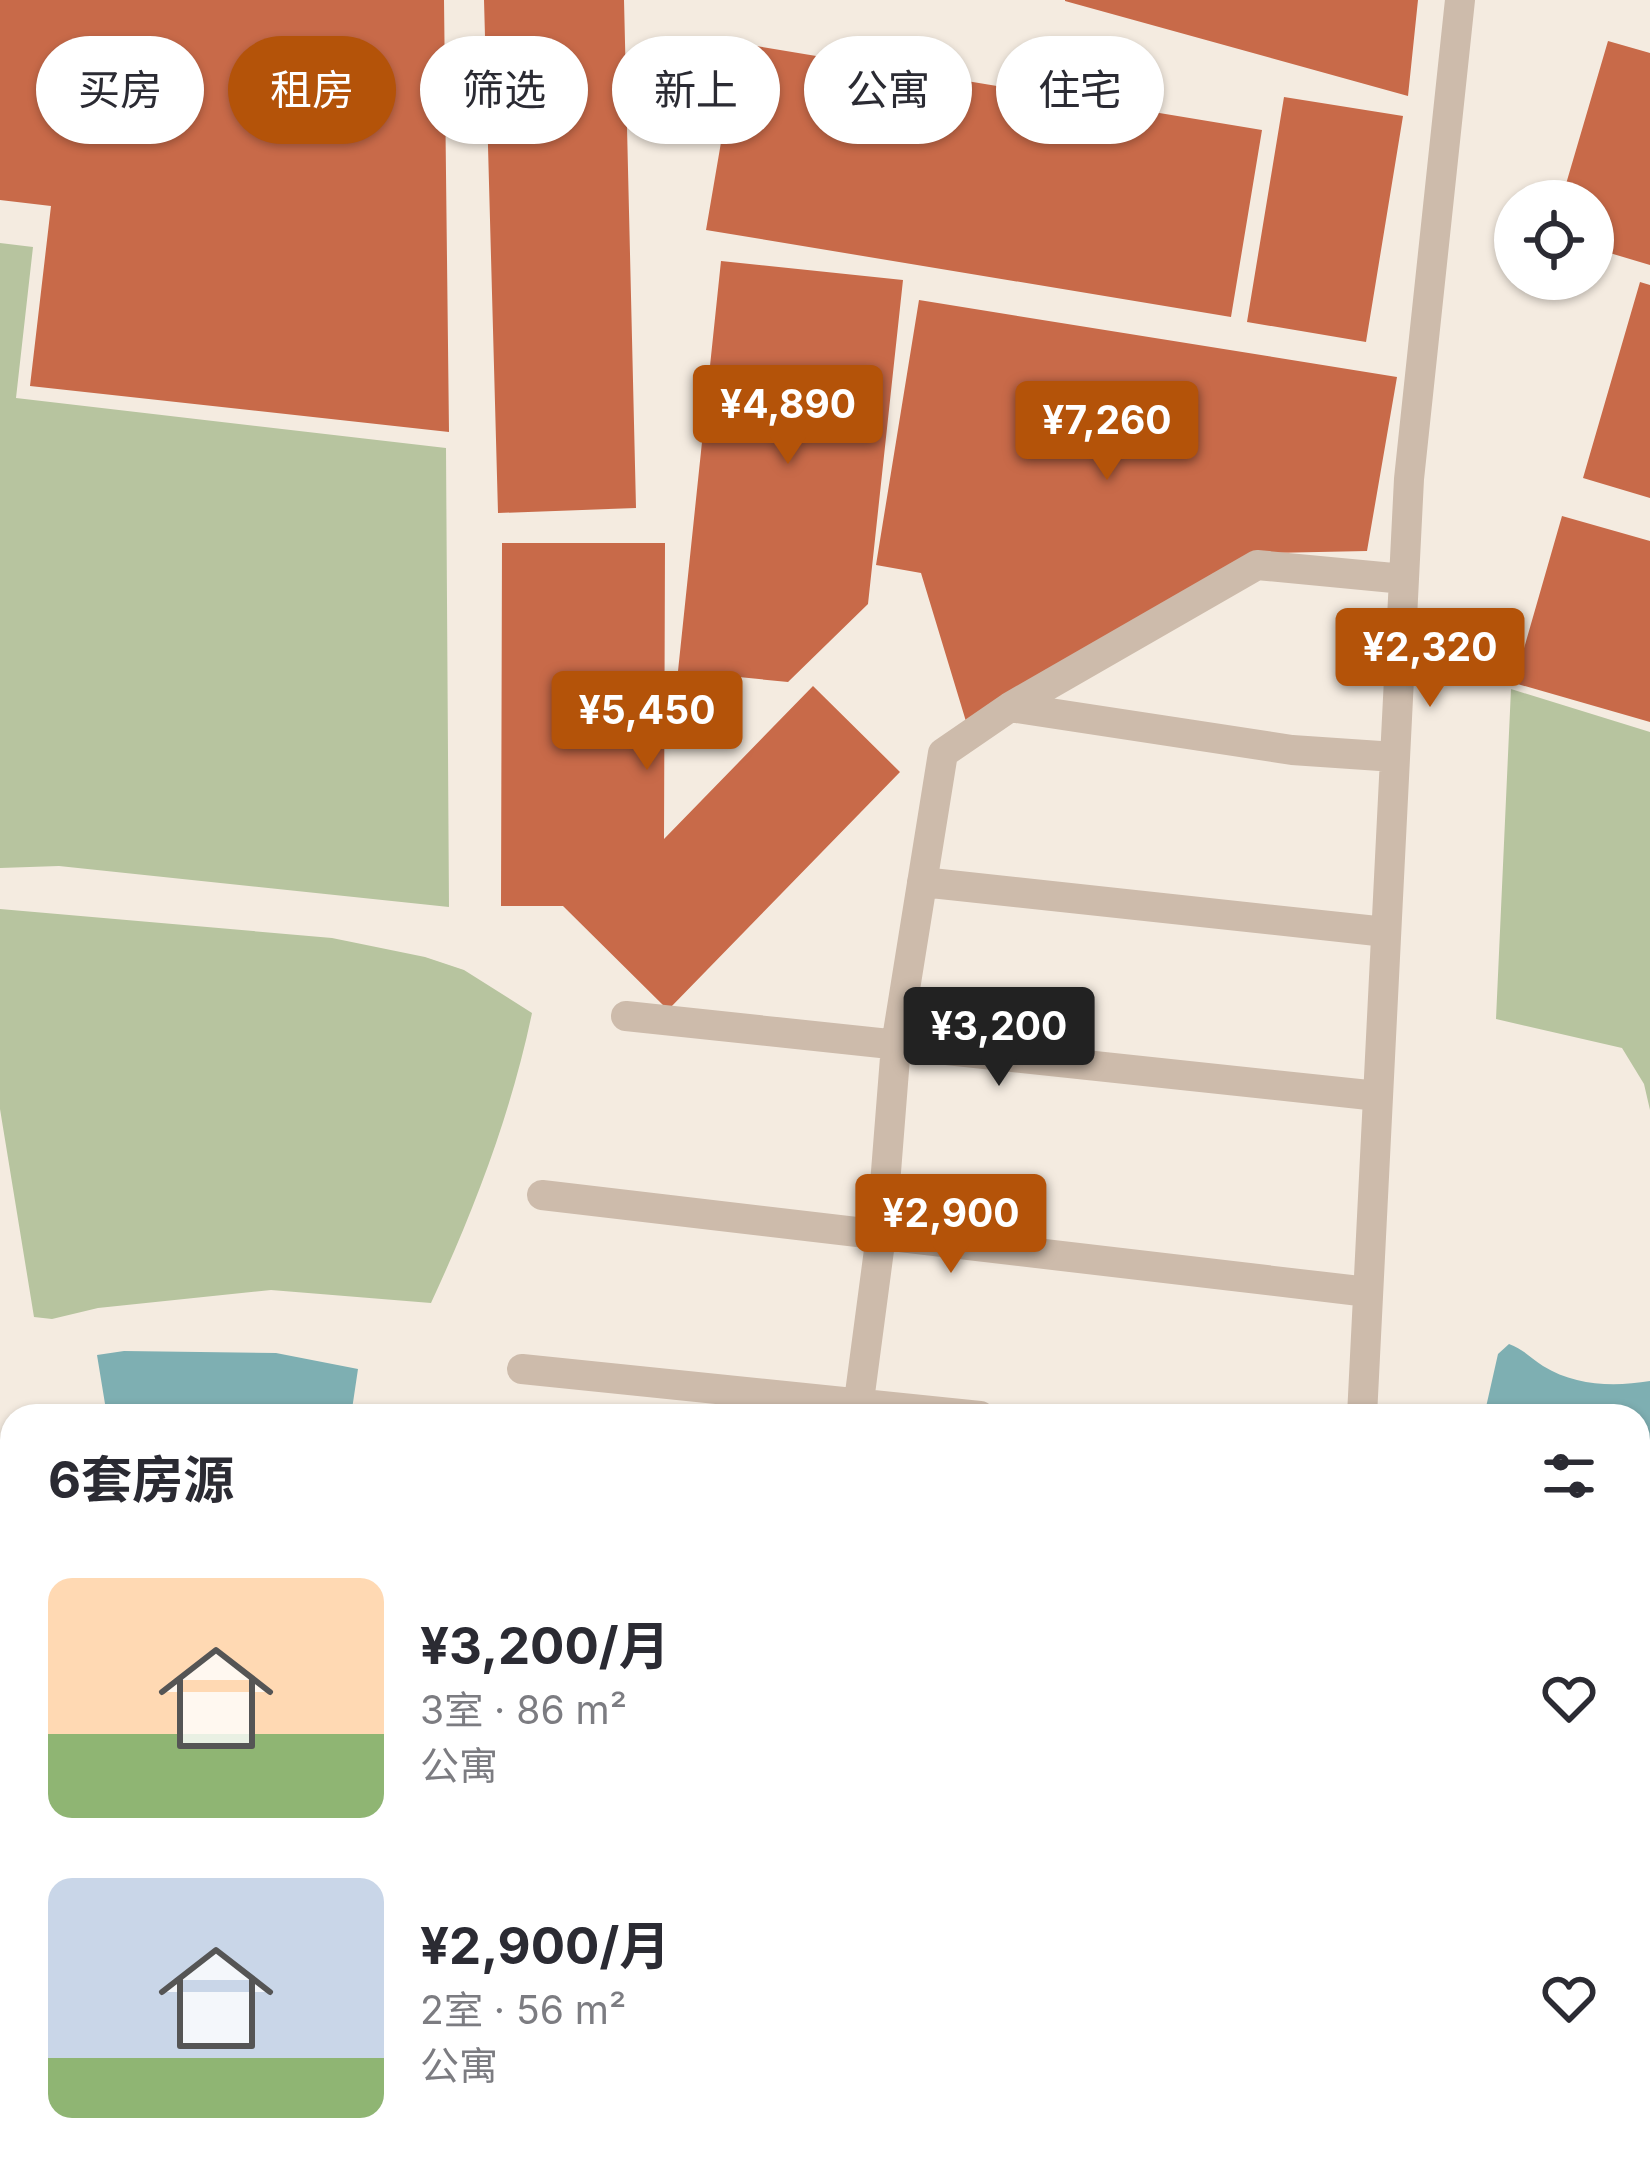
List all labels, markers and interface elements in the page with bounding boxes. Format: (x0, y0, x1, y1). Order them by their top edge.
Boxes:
chip: 买房 (36, 36, 204, 144)
chip: 租房 (228, 36, 396, 144)
chip: 筛选 (420, 36, 588, 144)
chip: 新上 (612, 36, 780, 144)
chip: 公寓 (804, 36, 972, 144)
chip: 住宅 (996, 36, 1164, 144)
map controls (1494, 180, 1614, 300)
button: locate (1494, 180, 1614, 300)
pin: ¥4,890 (690, 365, 886, 467)
text: ¥4,890 (720, 380, 856, 427)
pin: ¥7,260 (1009, 381, 1205, 483)
text: ¥7,260 (1042, 396, 1172, 443)
pin: ¥2,320 (1332, 608, 1528, 710)
text: ¥2,320 (1363, 623, 1497, 670)
pin: ¥5,450 (549, 671, 745, 773)
text: ¥5,450 (579, 686, 715, 733)
pin: ¥3,200 (901, 987, 1097, 1089)
text: ¥3,200 (931, 1002, 1067, 1049)
pin: ¥2,900 (853, 1174, 1049, 1276)
text: ¥2,900 (882, 1189, 1020, 1236)
icon: filters (1536, 1443, 1602, 1509)
text: 6套房源 (48, 1449, 234, 1510)
text: ¥3,200/月 (420, 1615, 670, 1676)
icon: home (144, 1626, 288, 1770)
icon: heart (1536, 1665, 1602, 1731)
text: 3室 · 86 m² (420, 1686, 627, 1733)
text: 公寓 (420, 1742, 498, 1789)
text: ¥2,900/月 (420, 1915, 670, 1976)
icon: home (144, 1926, 288, 2070)
icon: heart (1536, 1965, 1602, 2031)
text: 2室 · 56 m² (420, 1986, 626, 2033)
text: 公寓 (420, 2042, 498, 2089)

